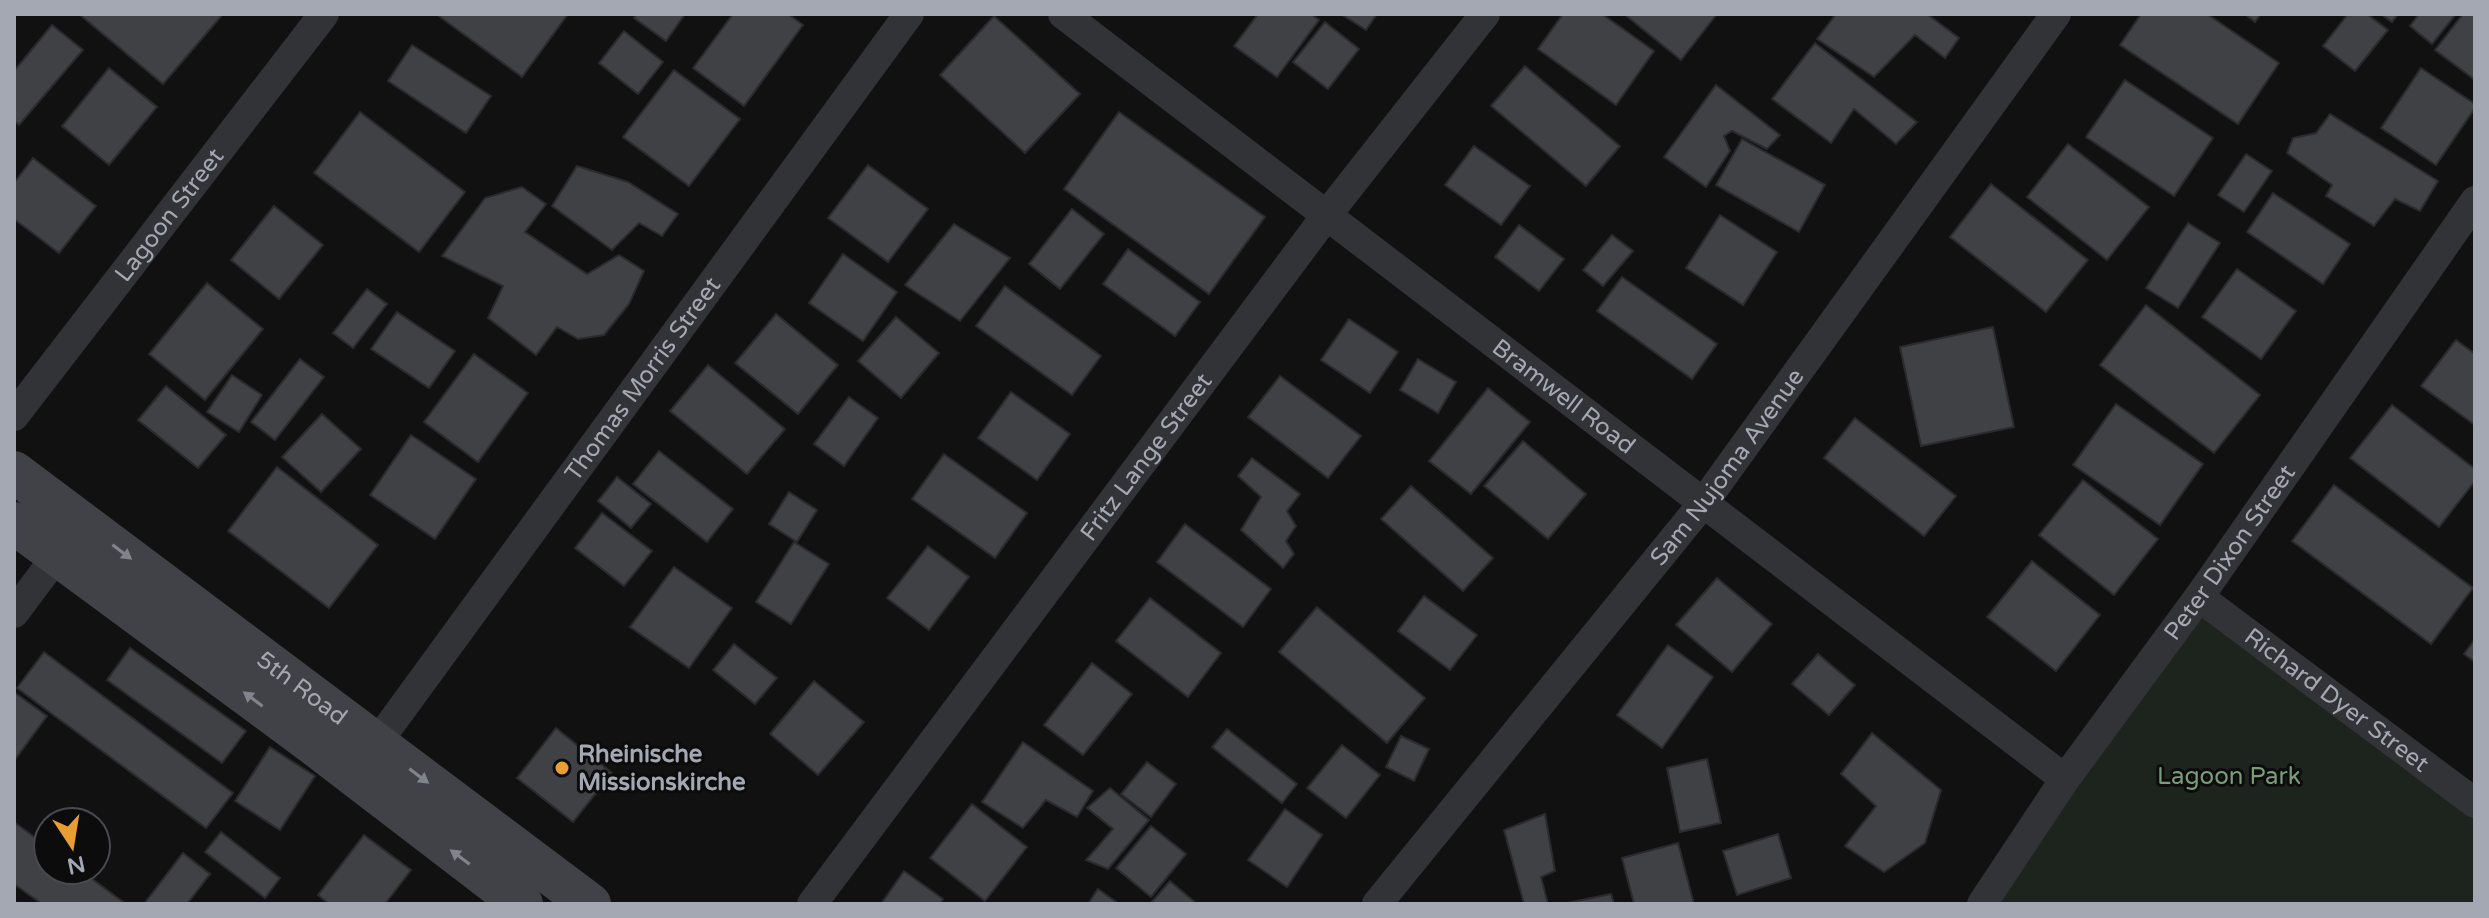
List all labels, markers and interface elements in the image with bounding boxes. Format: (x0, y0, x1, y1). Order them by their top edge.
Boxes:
street label: Lagoon Street (109, 142, 230, 288)
street label: Thomas Morris Street (559, 272, 727, 487)
street label: Bramwell Road (1486, 333, 1641, 460)
street label: Sam Nujoma Avenue (1644, 363, 1810, 572)
street label: Fritz Lange Street (1074, 368, 1218, 547)
street label: Peter Dixon Street (2158, 459, 2302, 646)
one-way arrow (112, 544, 132, 560)
street label: Richard Dyer Street (2239, 622, 2434, 779)
street label: 5th Road (251, 645, 353, 732)
one-way arrow (243, 692, 263, 708)
place label: Rheinische Missionskirche (578, 740, 746, 797)
marker: Rheinische Missionskirche (553, 759, 571, 777)
park label: Lagoon Park (2157, 762, 2301, 791)
one-way arrow (408, 768, 429, 784)
north arrow (32, 806, 112, 886)
one-way arrow (450, 849, 470, 865)
text: N (65, 850, 87, 879)

